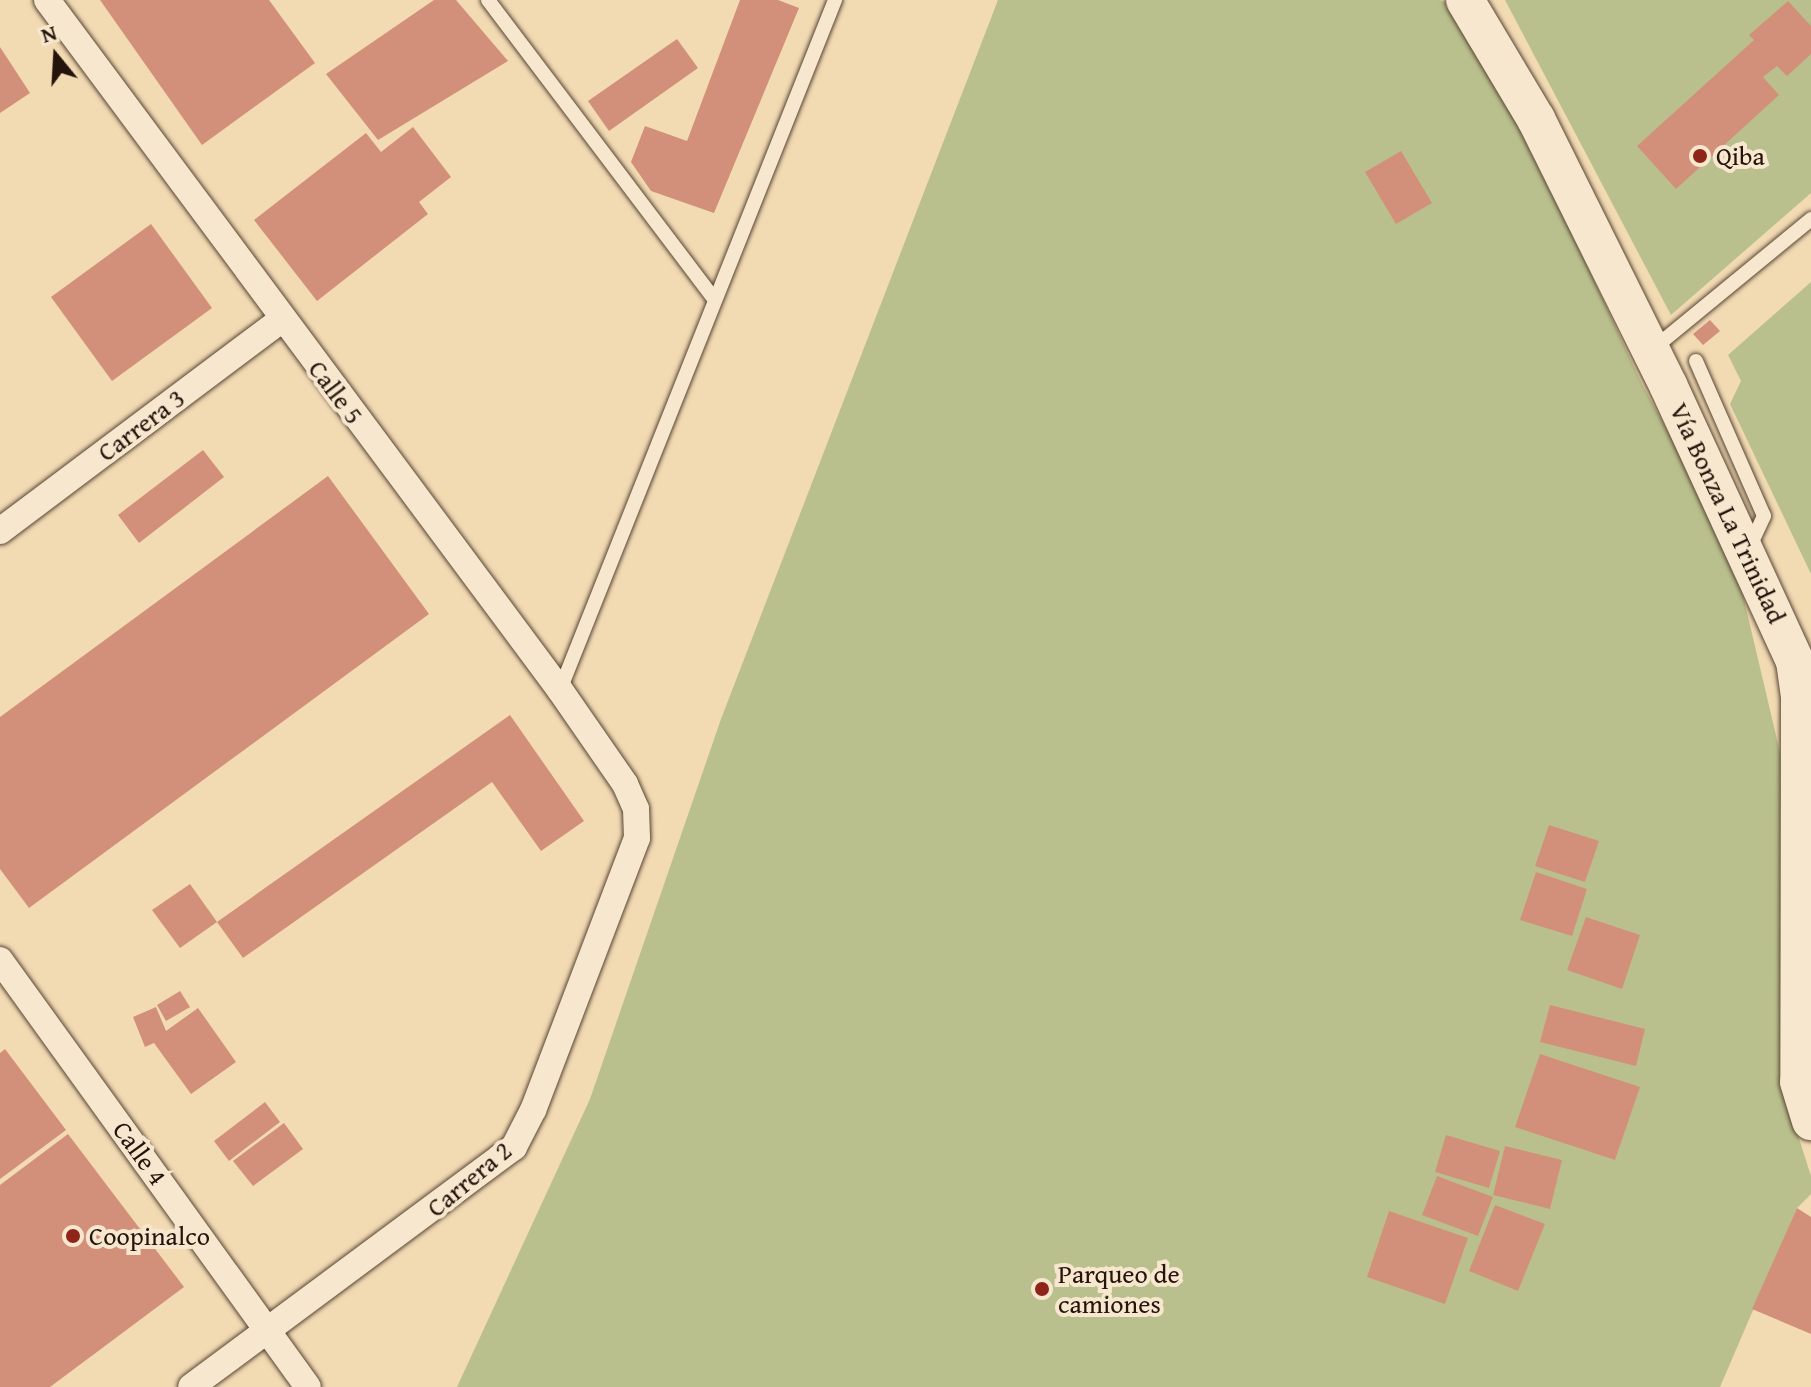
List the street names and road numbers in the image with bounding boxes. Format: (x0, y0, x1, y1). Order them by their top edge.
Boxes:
street label: Calle 5 (302, 354, 370, 430)
street label: Carrera 3 (91, 382, 191, 468)
street label: Vía Bonza La Trinidad (1663, 398, 1793, 628)
street label: Calle 4 (106, 1115, 174, 1191)
street label: Carrera 2 (420, 1135, 518, 1223)

